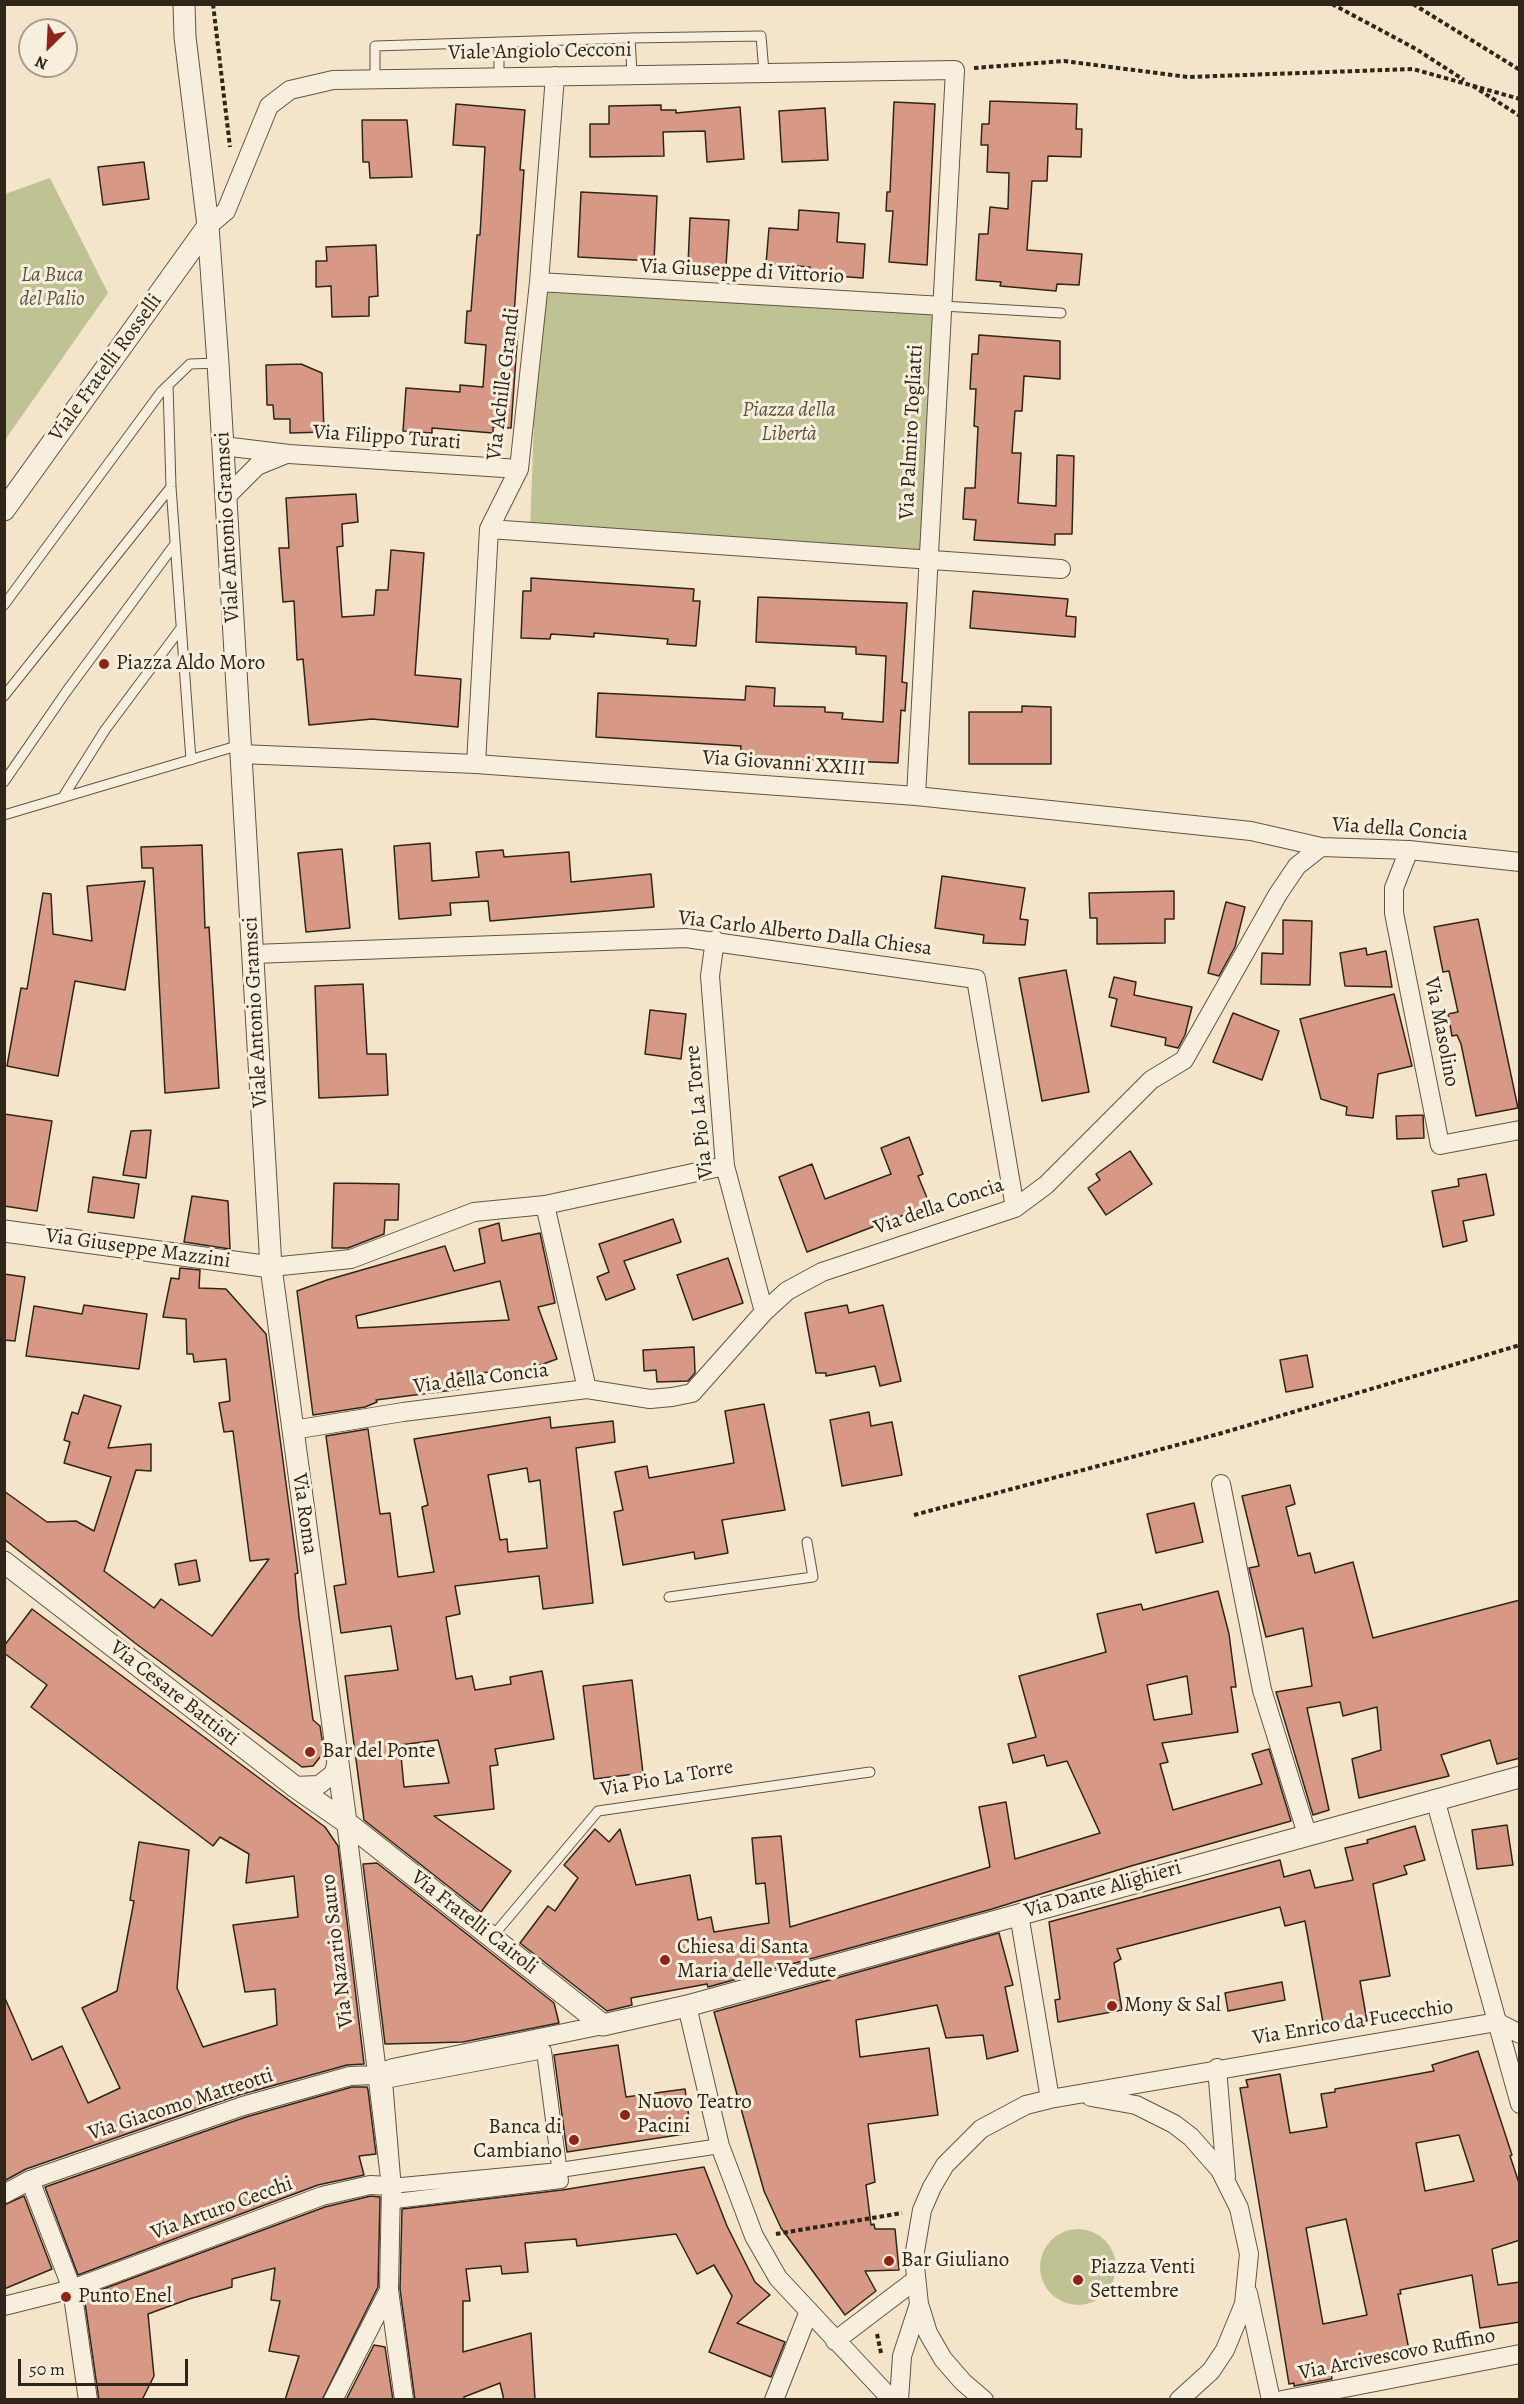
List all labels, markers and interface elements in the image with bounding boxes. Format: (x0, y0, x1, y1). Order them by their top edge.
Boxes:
north arrow (18, 18, 78, 78)
street label: Viale Angiolo Cecconi (448, 38, 632, 66)
text: N (32, 50, 51, 75)
street label: Via Giuseppe di Vittorio (639, 254, 845, 290)
park label: La Buca del Palio (19, 263, 85, 313)
street label: Viale Fratelli Rosselli (44, 289, 168, 447)
street label: Via Achille Grandi (482, 306, 526, 462)
street label: Via Palmiro Togliatti (895, 344, 929, 520)
park label: Piazza della Libertà (742, 398, 836, 448)
street label: Via Filippo Turati (312, 420, 462, 456)
street label: Viale Antonio Gramsci (210, 431, 246, 623)
place label: Piazza Aldo Moro (116, 651, 265, 677)
marker: Piazza Aldo Moro (97, 657, 111, 671)
street label: Via Giovanni XXIII (701, 746, 867, 782)
street label: Via della Concia (1331, 813, 1469, 847)
street label: Via Carlo Alberto Dalla Chiesa (676, 906, 934, 962)
street label: Viale Antonio Gramsci (238, 916, 274, 1108)
street label: Via Masolino (1418, 975, 1464, 1089)
street label: Via Pio La Torre (680, 1044, 720, 1180)
street label: Via della Concia (871, 1173, 1007, 1241)
street label: Via Giuseppe Mazzini (44, 1224, 232, 1274)
street label: Via della Concia (412, 1358, 550, 1400)
street label: Via Roma (286, 1472, 322, 1556)
street label: Via Cesare Battisti (104, 1636, 244, 1752)
place label: Bar del Ponte (322, 1739, 435, 1765)
marker: Bar del Ponte (303, 1745, 317, 1759)
street label: Via Pio La Torre (599, 1755, 735, 1803)
street label: Via Dante Alighieri (1022, 1856, 1184, 1924)
street label: Via Fratelli Cairoli (405, 1865, 543, 1981)
street label: Via Nazario Sauro (316, 1873, 360, 2029)
place label: Chiesa di Santa Maria delle Vedute (677, 1935, 836, 1985)
marker: Chiesa di Santa Maria delle Vedute (658, 1953, 672, 1967)
place label: Mony & Sal (1124, 1993, 1221, 2019)
street label: Via Enrico da Fucecchio (1251, 1995, 1455, 2051)
marker: Mony & Sal (1105, 1999, 1119, 2013)
street label: Via Giacomo Matteotti (85, 2063, 277, 2147)
place label: Nuovo Teatro Pacini (637, 2090, 752, 2140)
marker: Nuovo Teatro Pacini (618, 2108, 632, 2122)
place label: Banca di Cambiano (473, 2115, 562, 2165)
marker: Banca di Cambiano (567, 2133, 581, 2147)
street label: Via Arturo Cecchi (148, 2172, 296, 2246)
place label: Bar Giuliano (901, 2248, 1009, 2274)
marker: Bar Giuliano (882, 2254, 896, 2268)
place label: Piazza Venti Settembre (1090, 2255, 1195, 2305)
marker: Piazza Venti Settembre (1071, 2273, 1085, 2287)
place label: Punto Enel (78, 2284, 172, 2310)
marker: Punto Enel (59, 2290, 73, 2304)
street label: Via Arcivescovo Ruffino (1297, 2324, 1497, 2386)
scale bar (21, 2347, 190, 2385)
text: 50 m (29, 2357, 65, 2381)

